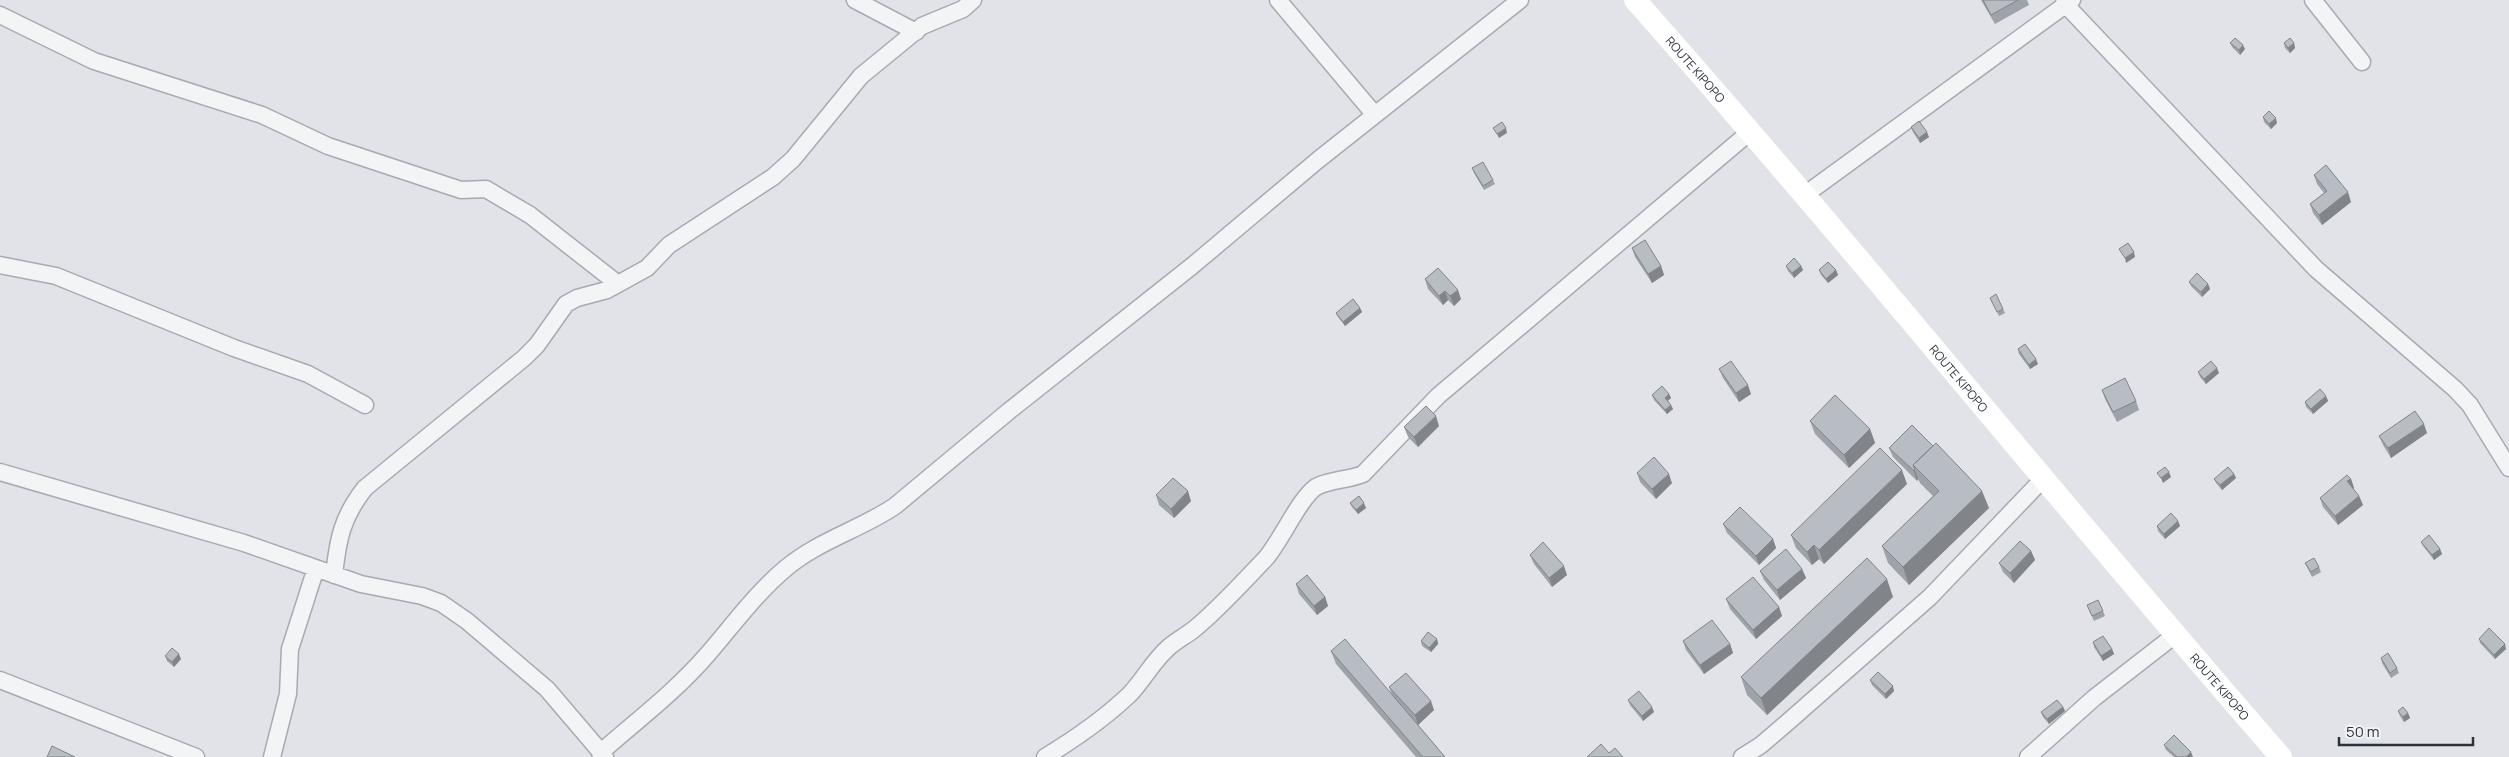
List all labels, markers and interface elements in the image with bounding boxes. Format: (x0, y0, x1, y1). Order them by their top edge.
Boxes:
street label: ROUTE KIPOPO (1662, 32, 1730, 106)
street label: ROUTE KIPOPO (1926, 341, 1992, 416)
street label: ROUTE KIPOPO (2187, 650, 2254, 724)
scale bar (2339, 714, 2473, 746)
text: 50 m (2346, 721, 2380, 742)

